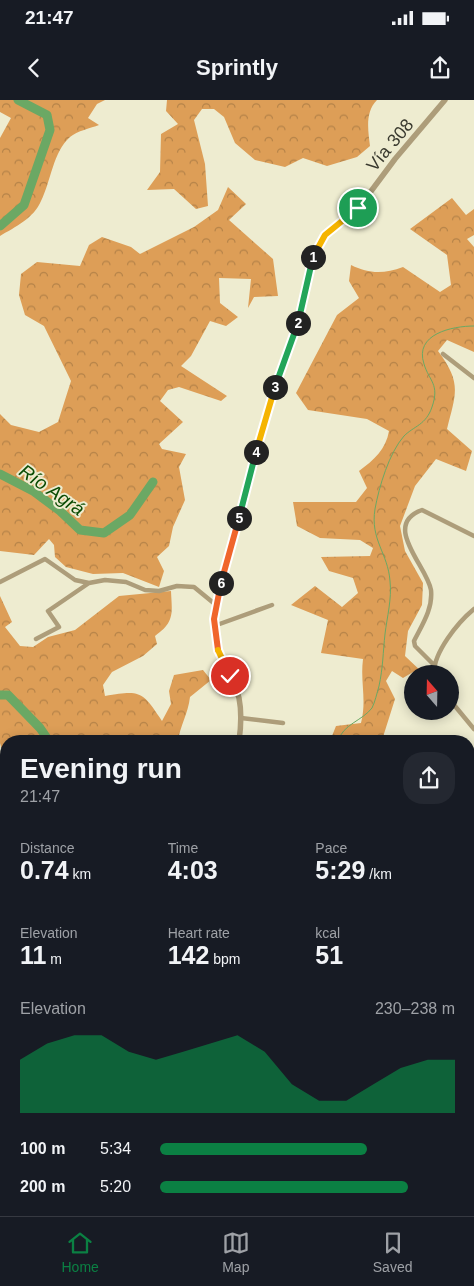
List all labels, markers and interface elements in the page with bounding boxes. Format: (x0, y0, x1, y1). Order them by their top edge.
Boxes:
text: 21:47 (25, 7, 74, 28)
icon: back (20, 54, 48, 82)
icon: share (426, 54, 454, 82)
text: Sprintly (196, 55, 278, 80)
street label: Vía 308 (362, 115, 418, 175)
pin (337, 187, 379, 229)
icon: arrive (344, 194, 372, 222)
pin: 1 (300, 244, 326, 270)
text: 1 (310, 249, 317, 265)
pin: 2 (286, 310, 310, 336)
text: 2 (295, 315, 302, 331)
pin: 3 (262, 374, 288, 400)
text: 3 (272, 379, 279, 395)
pin: 4 (244, 440, 268, 464)
text: 4 (253, 444, 260, 460)
water label: Río Agrá (16, 460, 88, 520)
pin: 5 (226, 506, 252, 530)
text: 5 (236, 510, 243, 526)
pin: 6 (208, 570, 234, 596)
text: 6 (218, 575, 225, 591)
pin (209, 655, 251, 697)
icon: check (216, 662, 244, 690)
north arrow (404, 665, 459, 720)
map controls (404, 665, 459, 720)
button: share (403, 752, 455, 804)
text: Evening run (20, 753, 182, 784)
text: 21:47 (20, 788, 60, 805)
text: Distance (20, 840, 74, 856)
text: Time (168, 840, 198, 856)
text: Pace (315, 840, 347, 856)
text: 0.74 (20, 856, 69, 884)
text: 4:03 (168, 856, 218, 884)
text: 5:29 (315, 856, 365, 884)
text: km (69, 866, 91, 882)
text: /km (365, 866, 392, 882)
text: Elevation (20, 925, 78, 941)
text: Heart rate (168, 925, 230, 941)
text: kcal (315, 925, 340, 941)
text: 11 (20, 941, 46, 969)
text: 142 (168, 941, 209, 969)
text: 51 (315, 941, 343, 969)
text: m (46, 951, 62, 967)
text: bpm (209, 951, 241, 967)
text: Elevation (20, 1000, 86, 1017)
text: 230–238 m (375, 1000, 455, 1017)
text: 100 m (20, 1140, 65, 1157)
text: 5:34 (100, 1140, 131, 1157)
text: 200 m (20, 1178, 65, 1195)
text: 5:20 (100, 1178, 131, 1195)
tab: Home (61, 1229, 99, 1275)
tab: Map (222, 1229, 250, 1275)
tab: Saved (373, 1229, 412, 1275)

